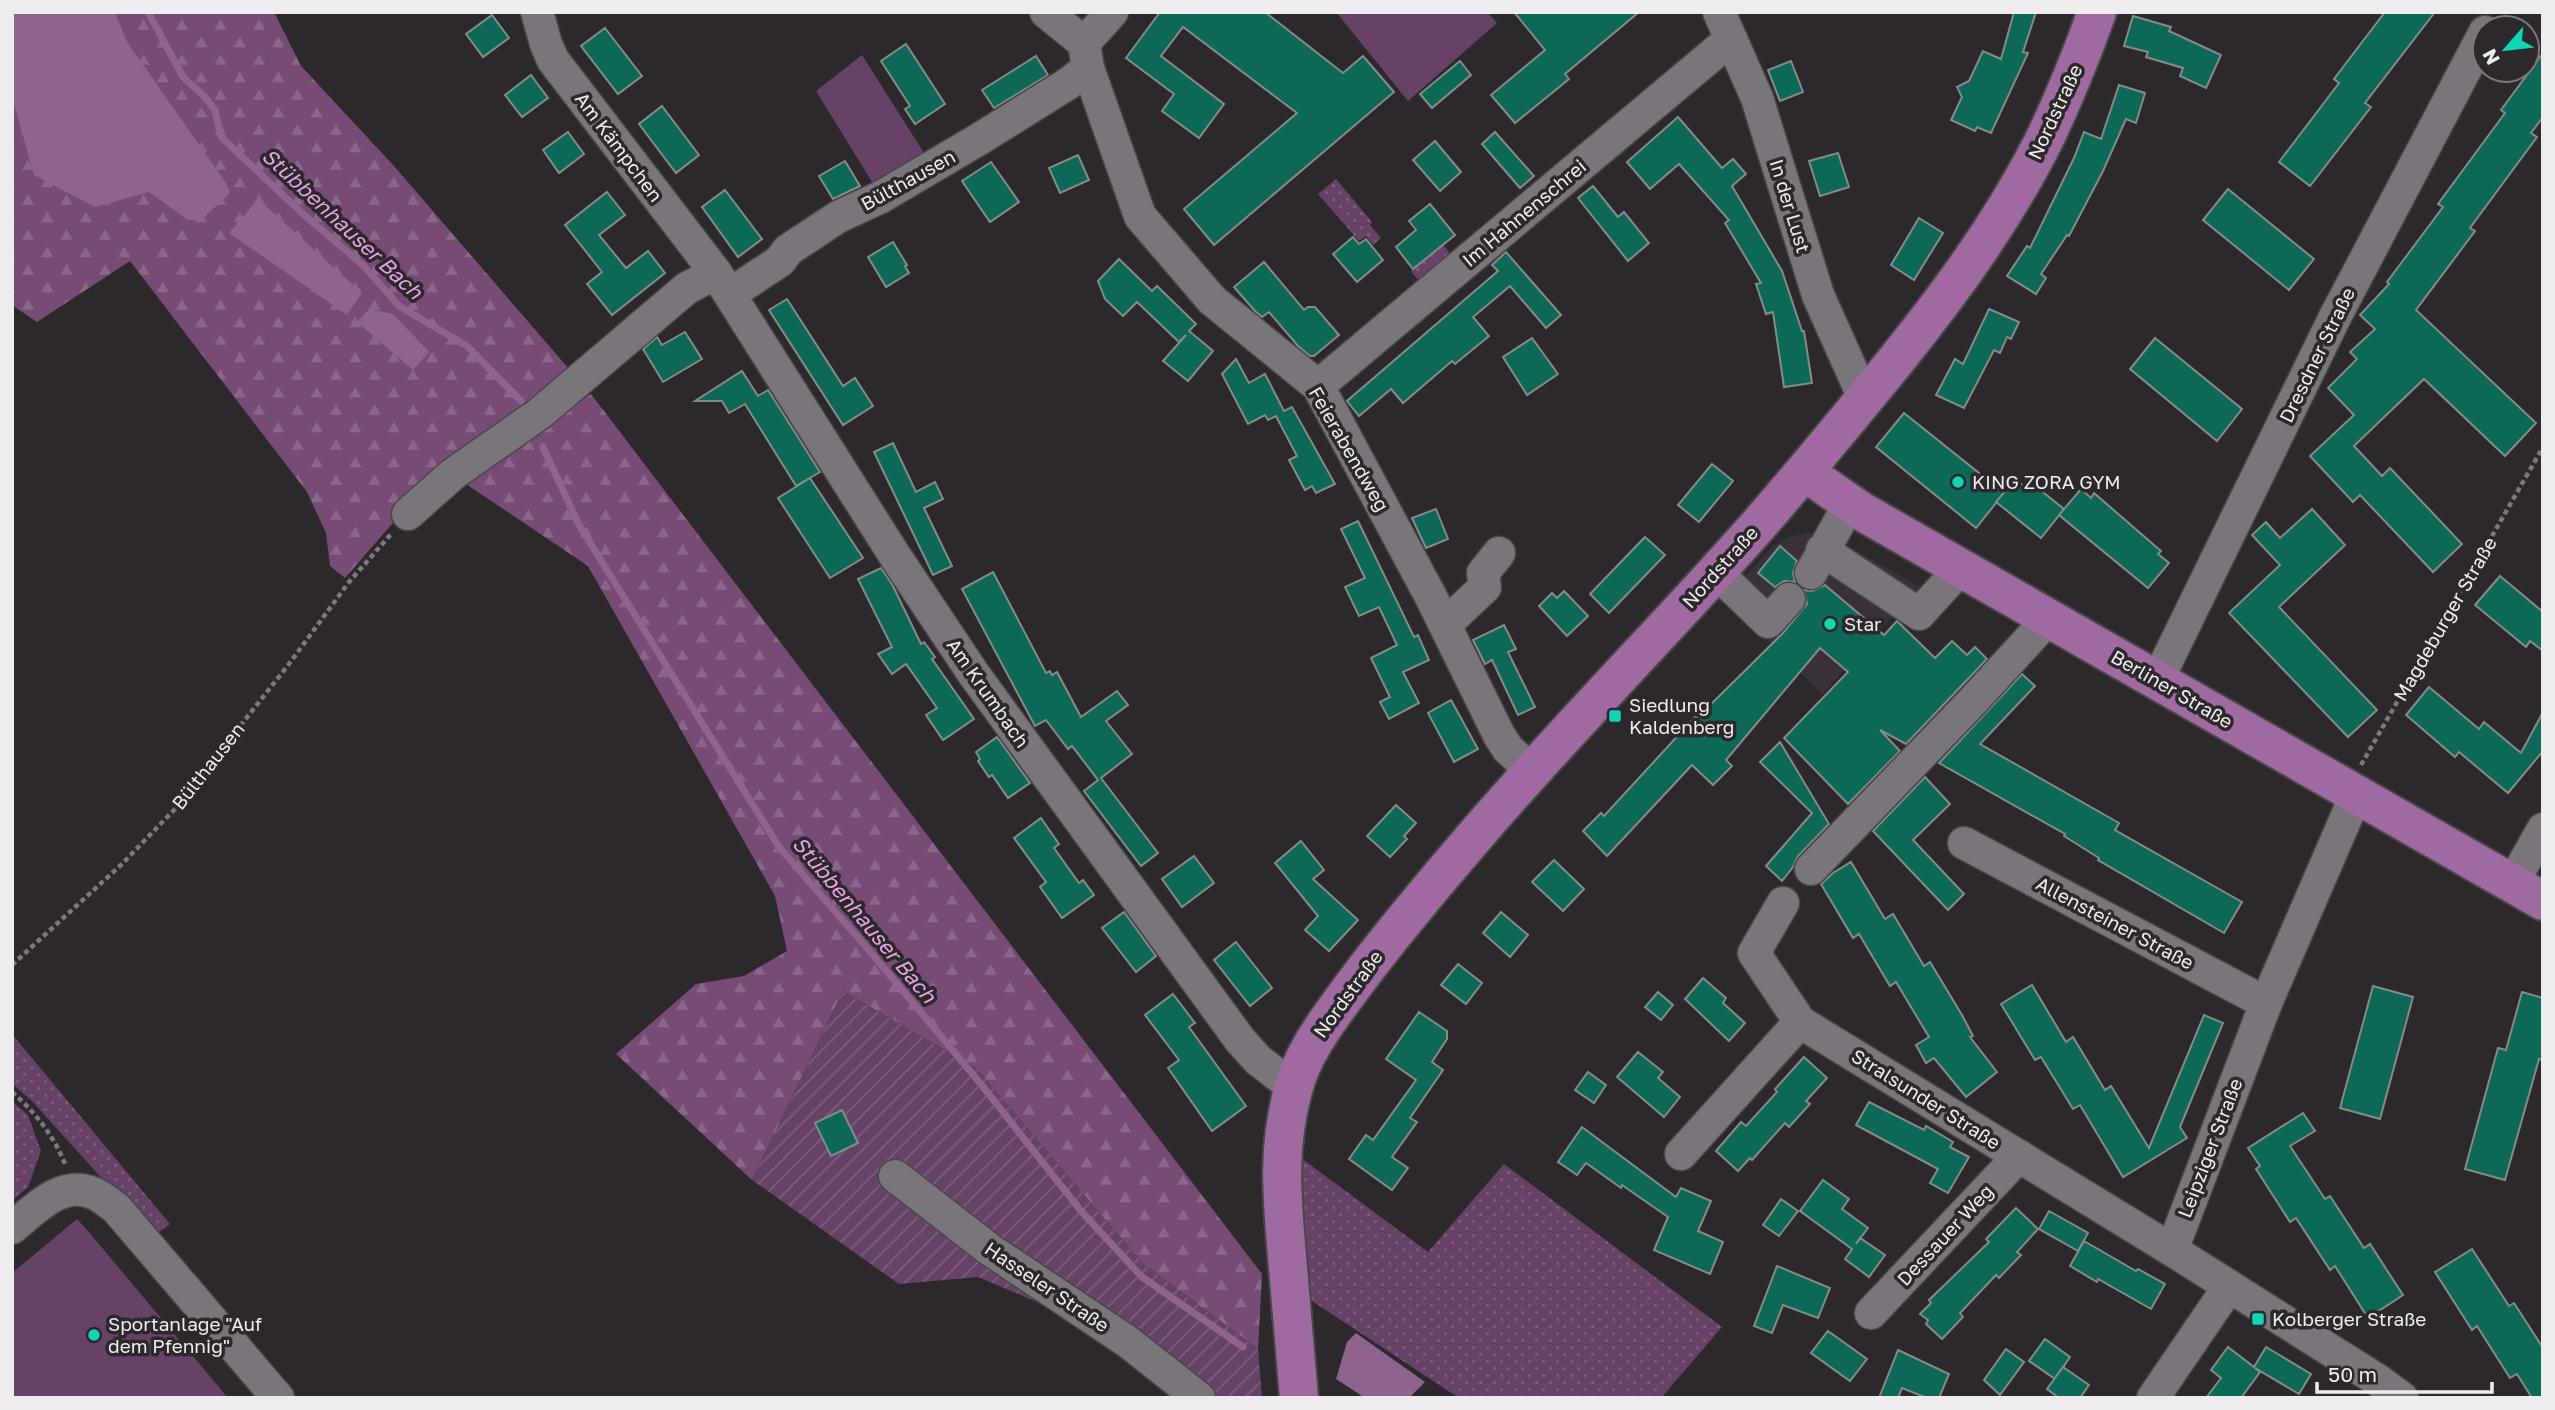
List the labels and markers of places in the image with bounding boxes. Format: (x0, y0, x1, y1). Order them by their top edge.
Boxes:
place label: KING ZORA GYM (1972, 470, 2121, 493)
marker: KING ZORA GYM (1950, 474, 1966, 490)
place label: Star (1844, 612, 1882, 635)
marker: Star (1822, 616, 1838, 632)
place label: Siedlung Kaldenberg (1629, 693, 1735, 738)
marker: Siedlung Kaldenberg (1607, 708, 1623, 724)
place label: Kolberger Straße (2272, 1307, 2426, 1330)
marker: Kolberger Straße (2250, 1311, 2266, 1327)
place label: Sportanlage "Auf dem Pfennig" (108, 1312, 262, 1357)
marker: Sportanlage "Auf dem Pfennig" (86, 1327, 102, 1343)

